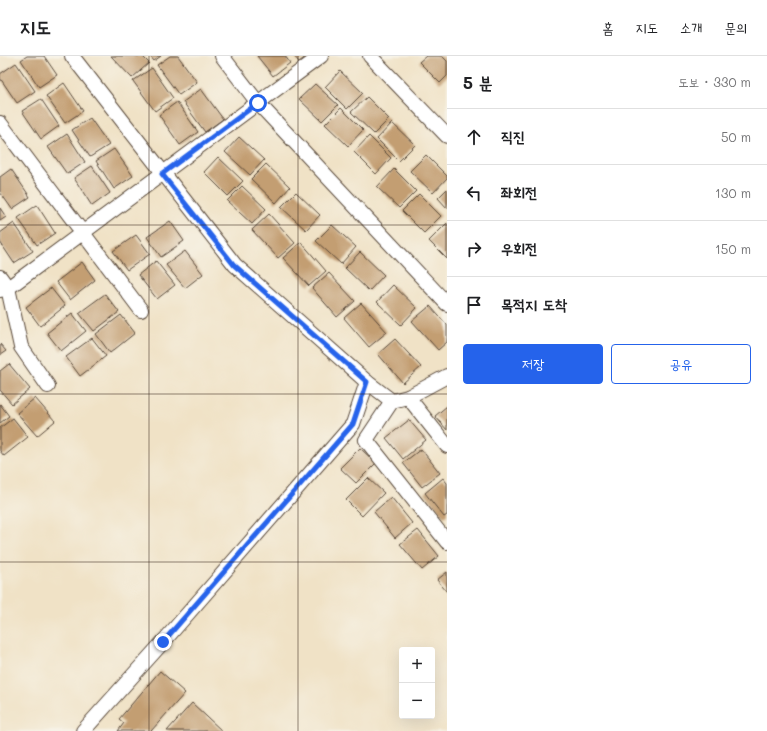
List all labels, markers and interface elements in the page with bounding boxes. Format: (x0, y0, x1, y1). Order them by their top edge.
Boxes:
text: 지도 (20, 14, 51, 39)
text: 홈 (602, 18, 613, 37)
text: 지도 (635, 18, 658, 37)
text: 소개 (680, 18, 702, 37)
text: 문의 (724, 18, 747, 37)
text: 5 분 (463, 71, 493, 93)
text: 도보 · 330 m (678, 73, 751, 90)
route start (249, 94, 267, 112)
icon: ahead (463, 126, 485, 148)
text: 직진 (501, 126, 525, 146)
text: 50 m (721, 128, 751, 145)
icon: left (463, 182, 485, 204)
text: 좌회전 (501, 182, 537, 202)
text: 130 m (715, 184, 751, 201)
icon: right (463, 238, 485, 260)
text: 우회전 (501, 238, 537, 258)
text: 150 m (715, 240, 751, 257)
icon: arrive (463, 294, 485, 316)
text: 목적지 도착 (501, 294, 567, 314)
button: 저장 (463, 344, 603, 384)
button: 공유 (611, 344, 751, 384)
route end (154, 633, 172, 651)
map controls (399, 647, 435, 719)
button: + (399, 647, 435, 683)
button: − (399, 683, 435, 719)

